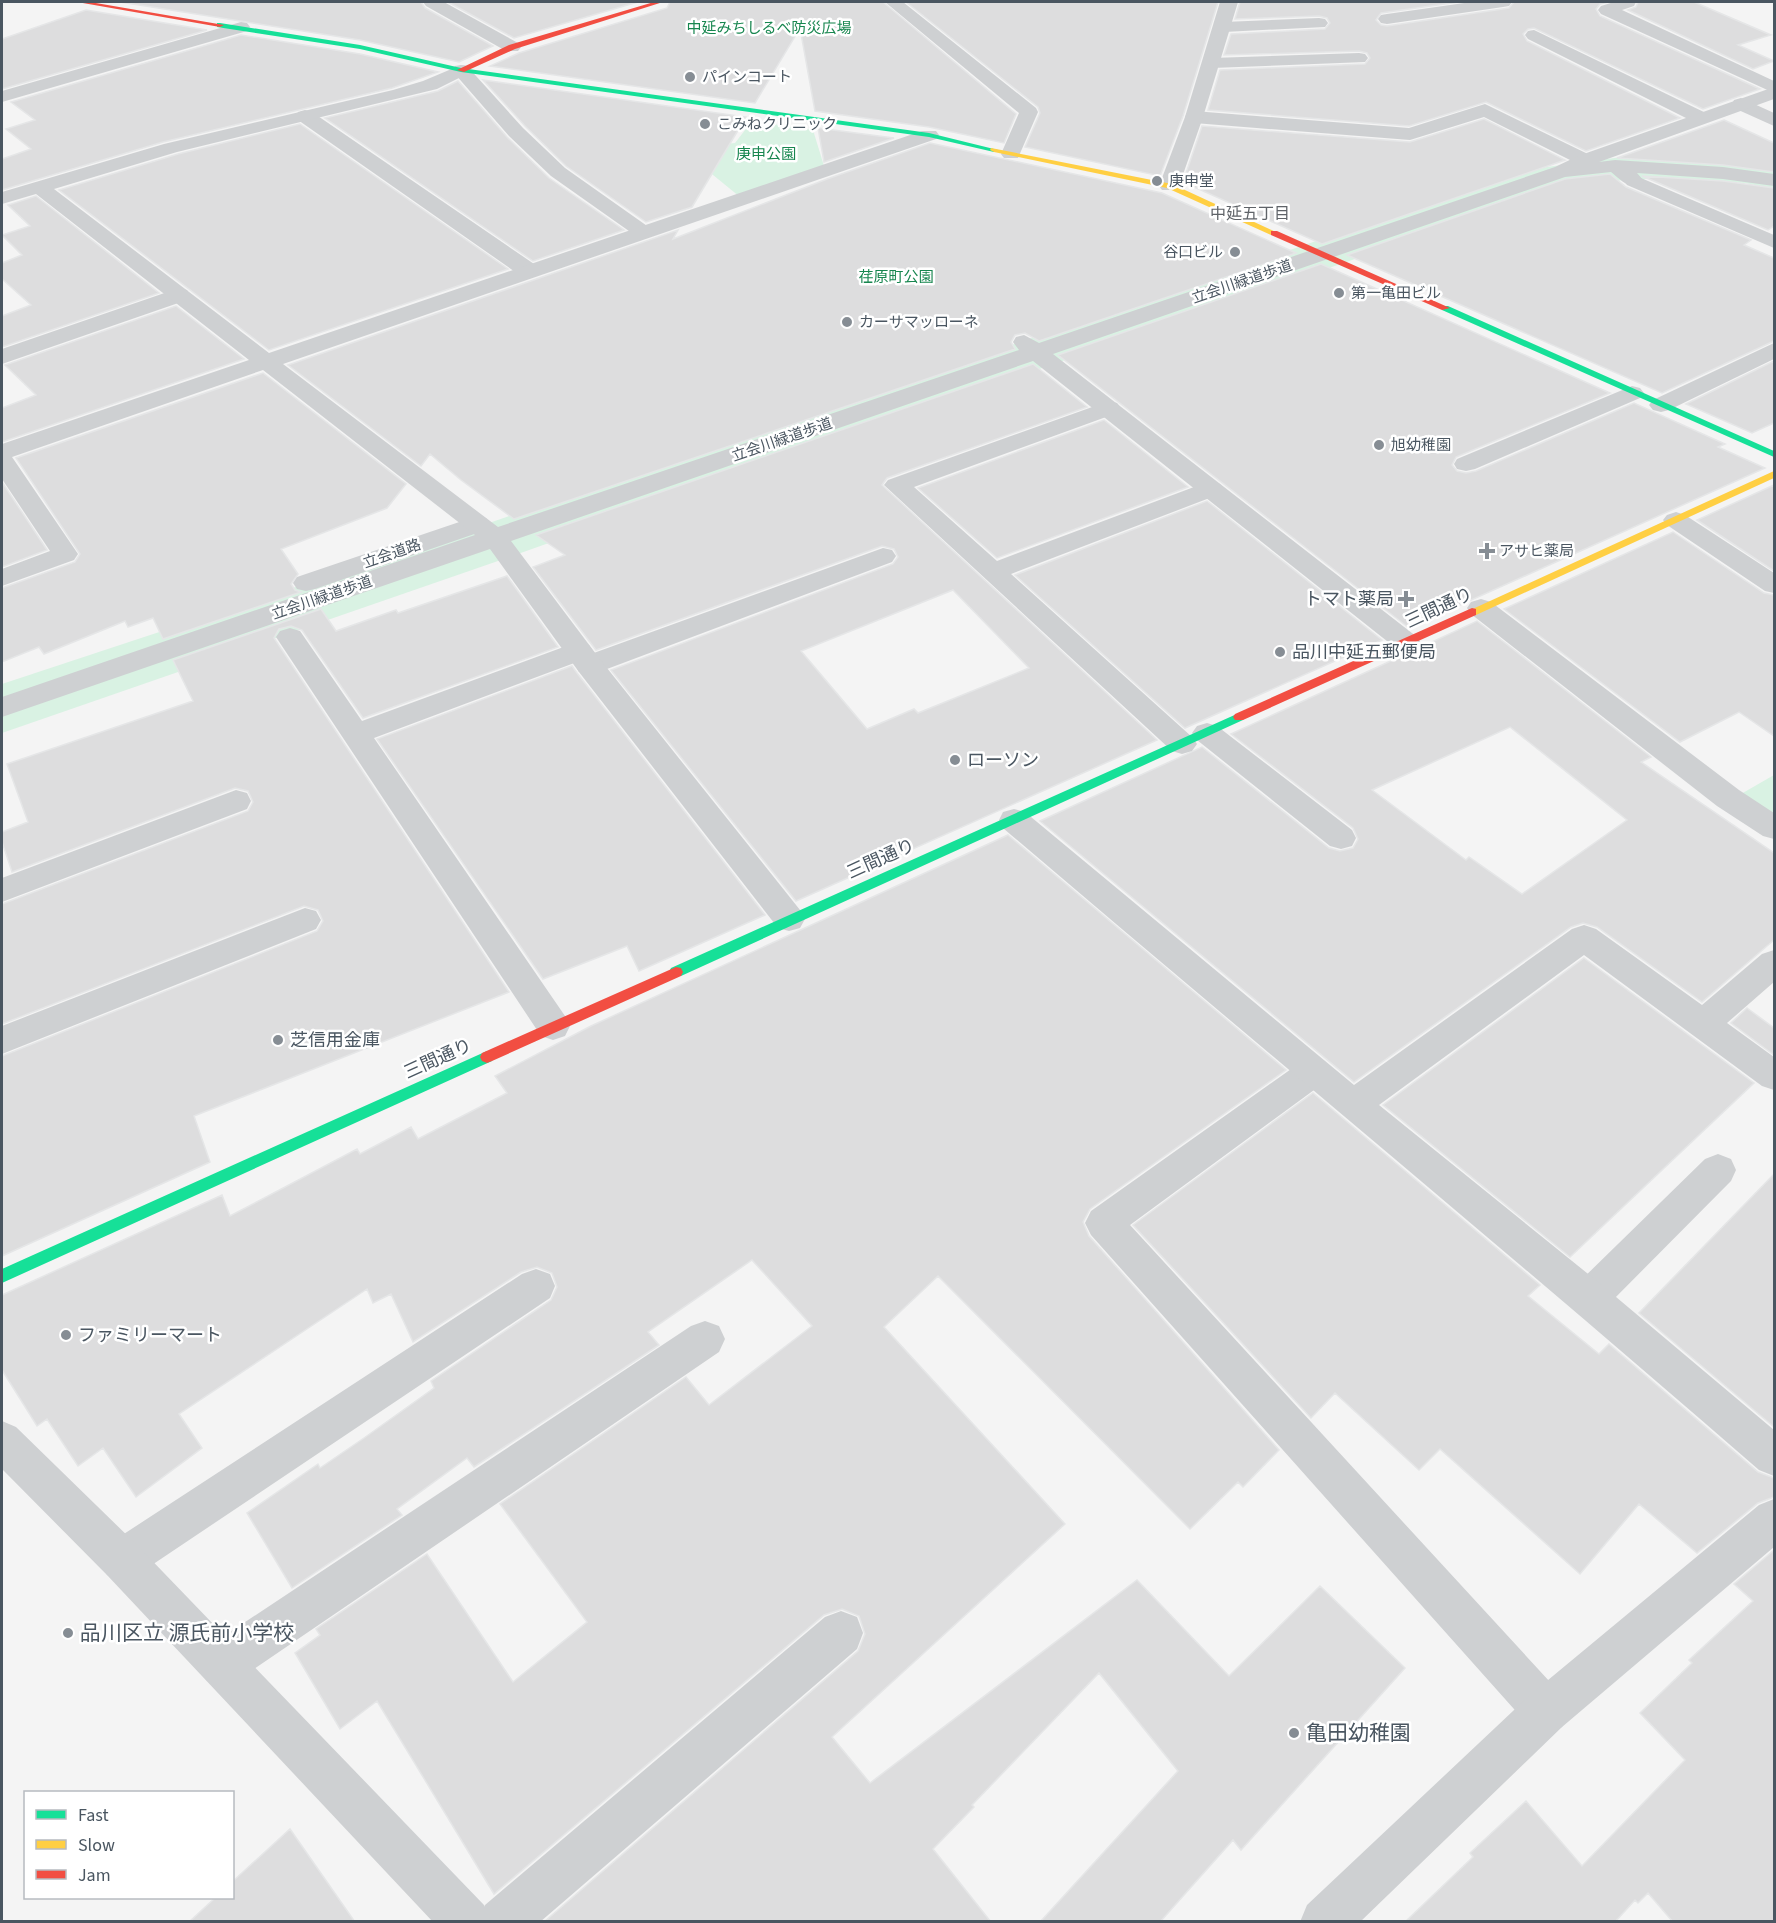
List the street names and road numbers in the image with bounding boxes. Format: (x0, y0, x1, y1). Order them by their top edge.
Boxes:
street label: 立会川緑道歩道 (1189, 255, 1295, 309)
street label: 立会川緑道歩道 (729, 413, 835, 467)
street label: 立会道路 (360, 534, 424, 574)
street label: 立会川緑道歩道 (269, 571, 375, 625)
street label: 三間通り (1401, 581, 1477, 635)
street label: 三間通り (843, 833, 919, 885)
street label: 三間通り (400, 1033, 476, 1085)

